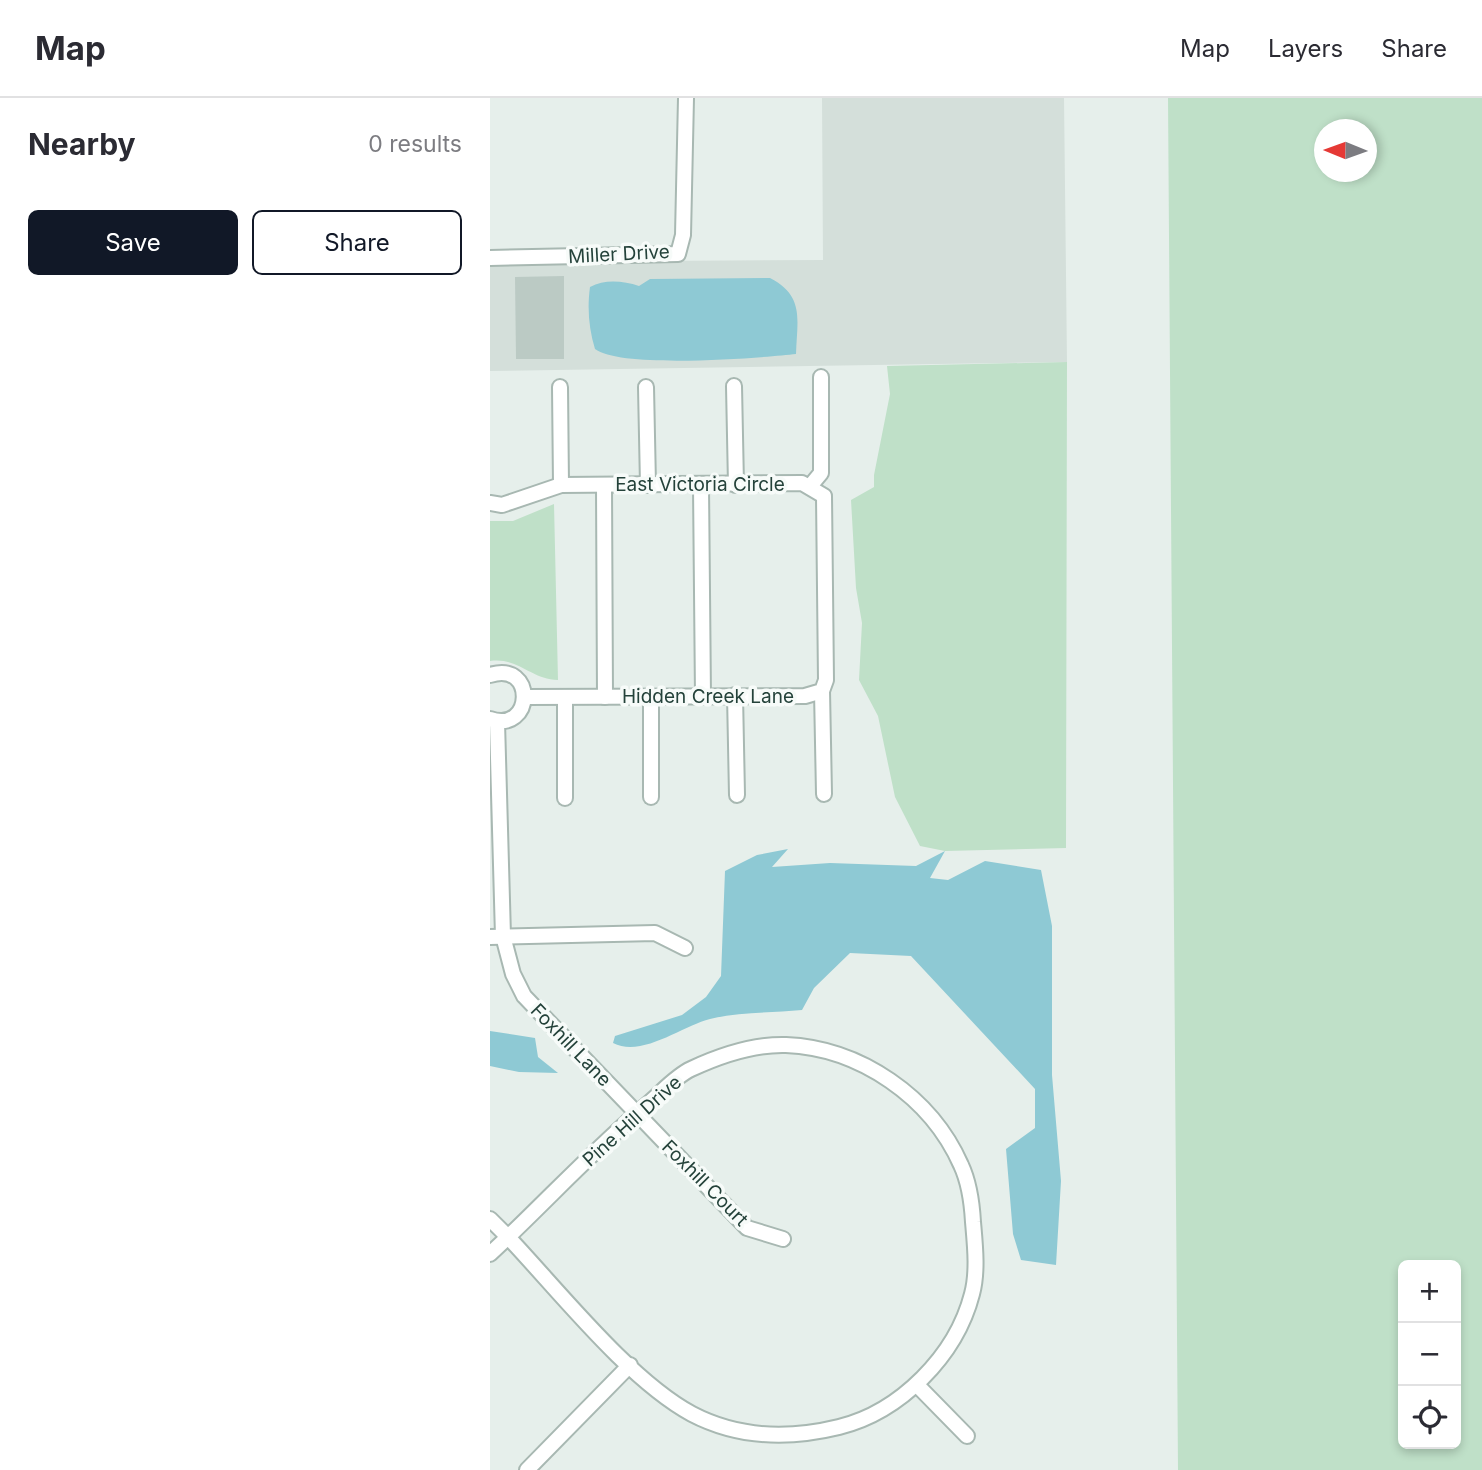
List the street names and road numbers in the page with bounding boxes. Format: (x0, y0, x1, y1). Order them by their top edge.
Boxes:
street label: Miller Drive (568, 240, 670, 268)
street label: East Victoria Circle (615, 473, 785, 496)
street label: Hidden Creek Lane (622, 685, 794, 708)
street label: Foxhill Lane (526, 999, 616, 1091)
street label: Pine Hill Drive (578, 1071, 686, 1171)
street label: Foxhill Court (657, 1135, 753, 1231)

